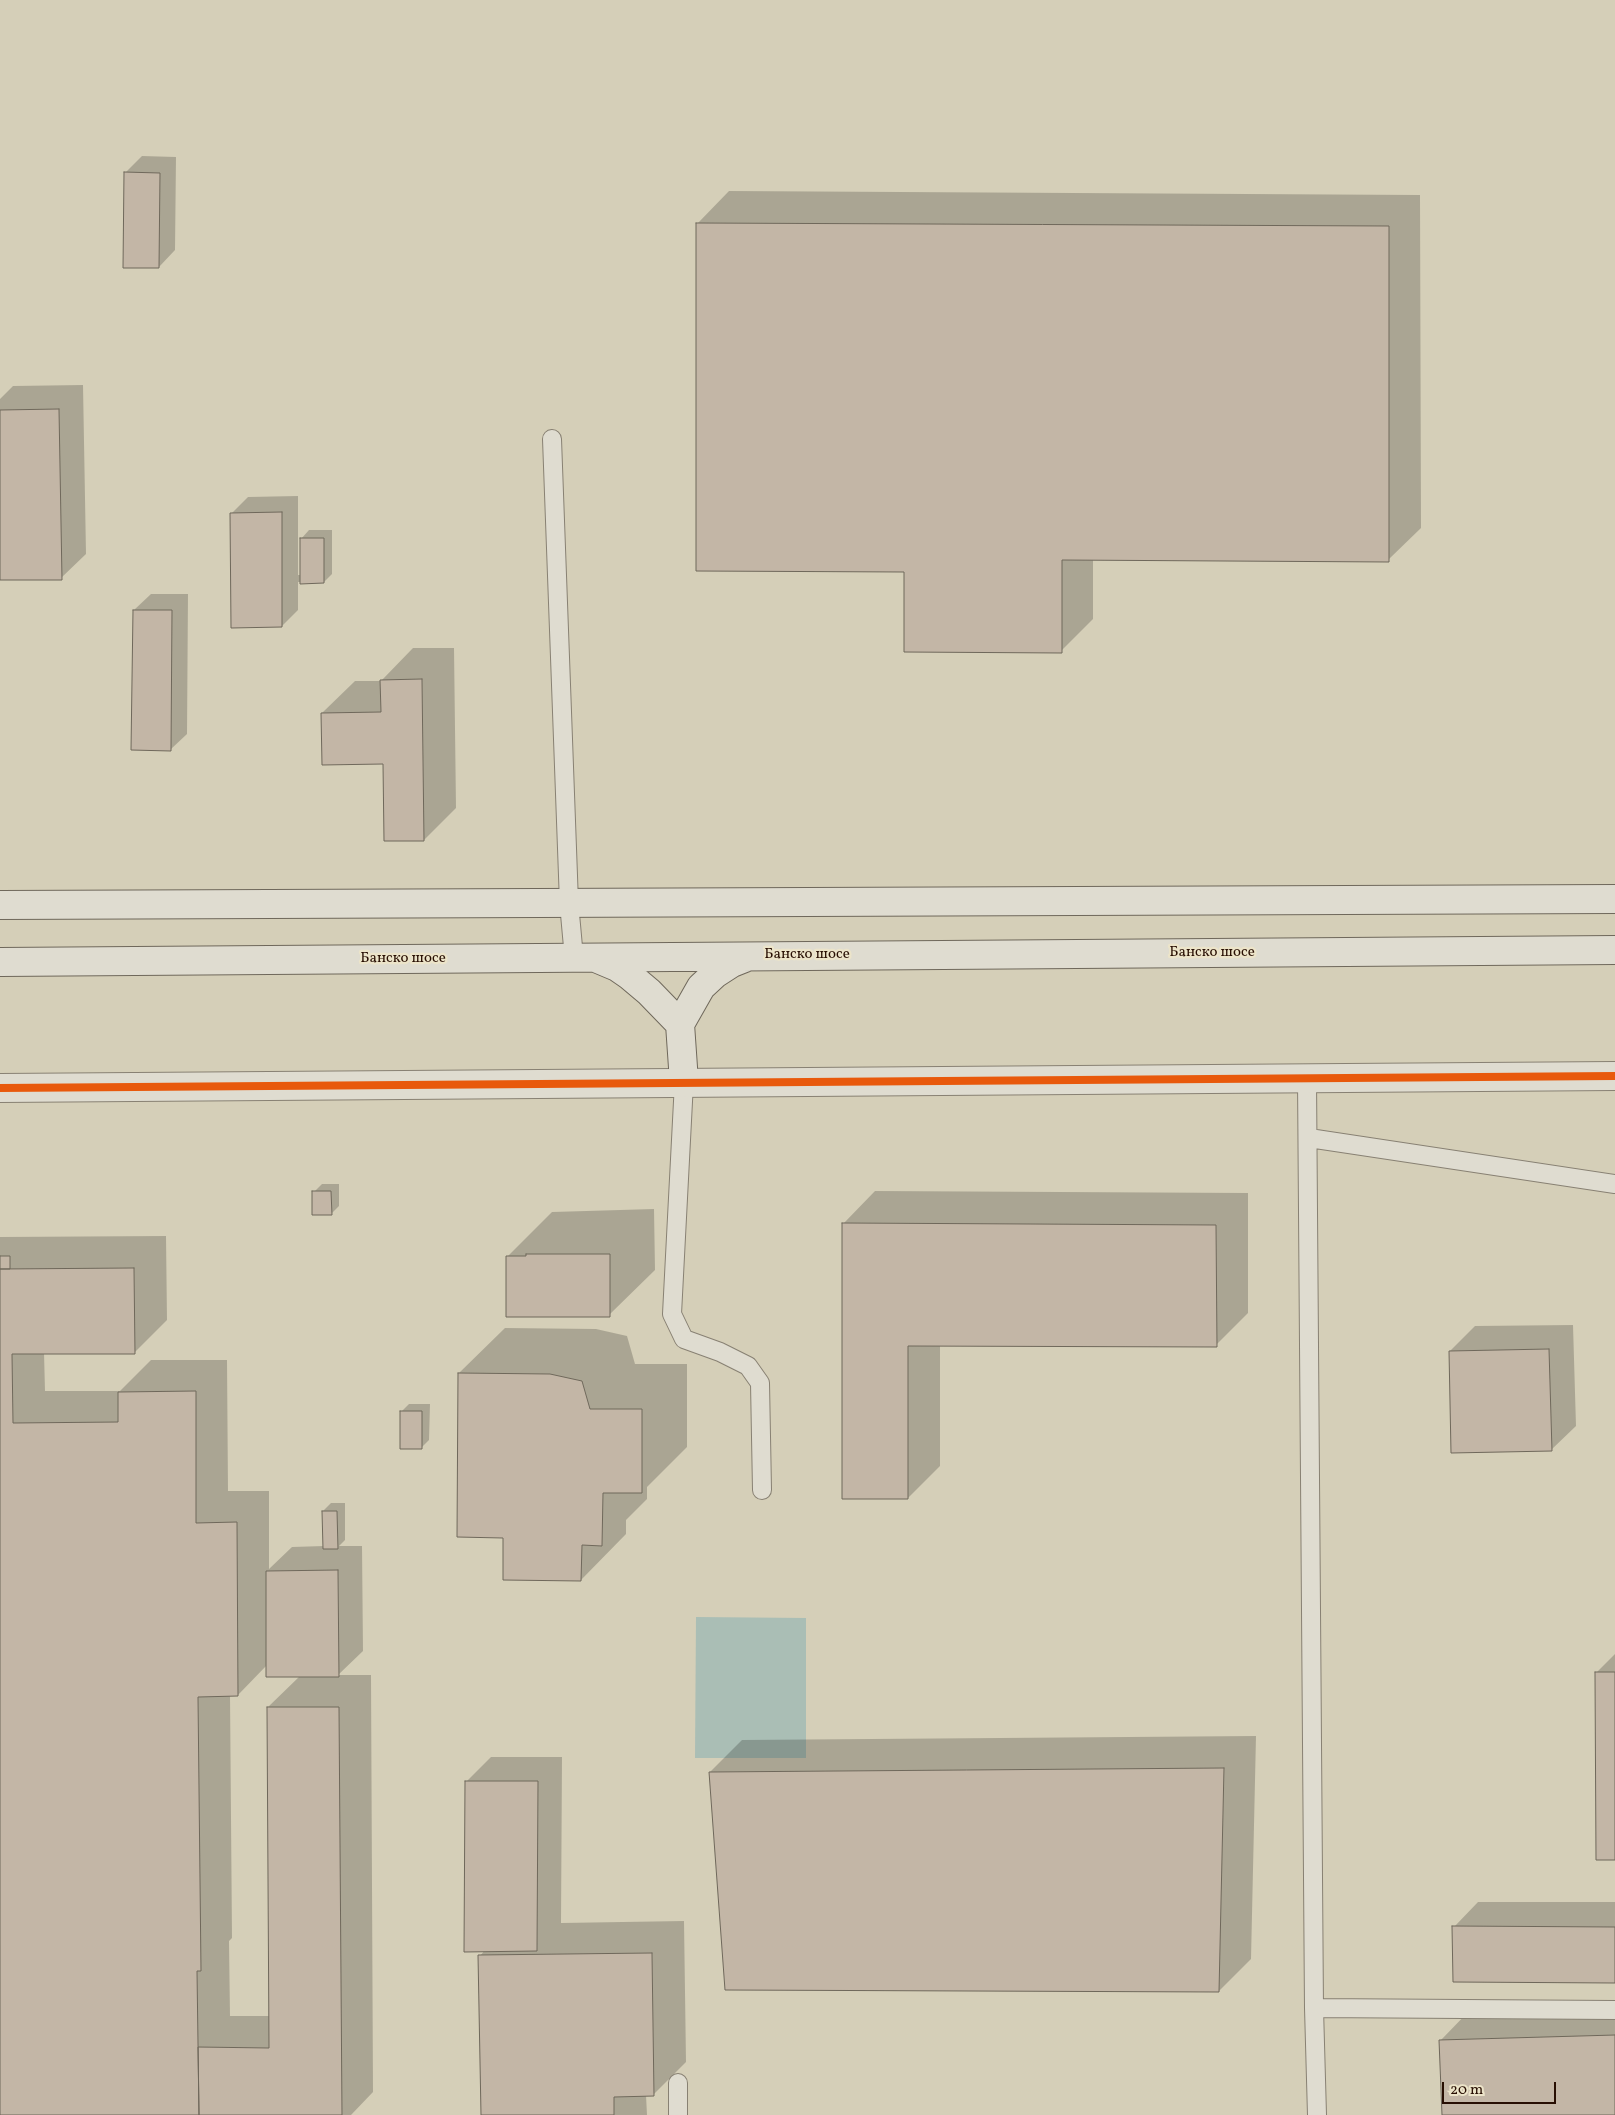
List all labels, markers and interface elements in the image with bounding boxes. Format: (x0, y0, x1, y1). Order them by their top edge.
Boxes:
street label: Банско шосе (1169, 944, 1255, 962)
street label: Банско шосе (764, 946, 850, 964)
street label: Банско шосе (360, 950, 446, 968)
scale bar (1445, 2072, 1559, 2104)
text: 20 m (1450, 2080, 1483, 2101)

